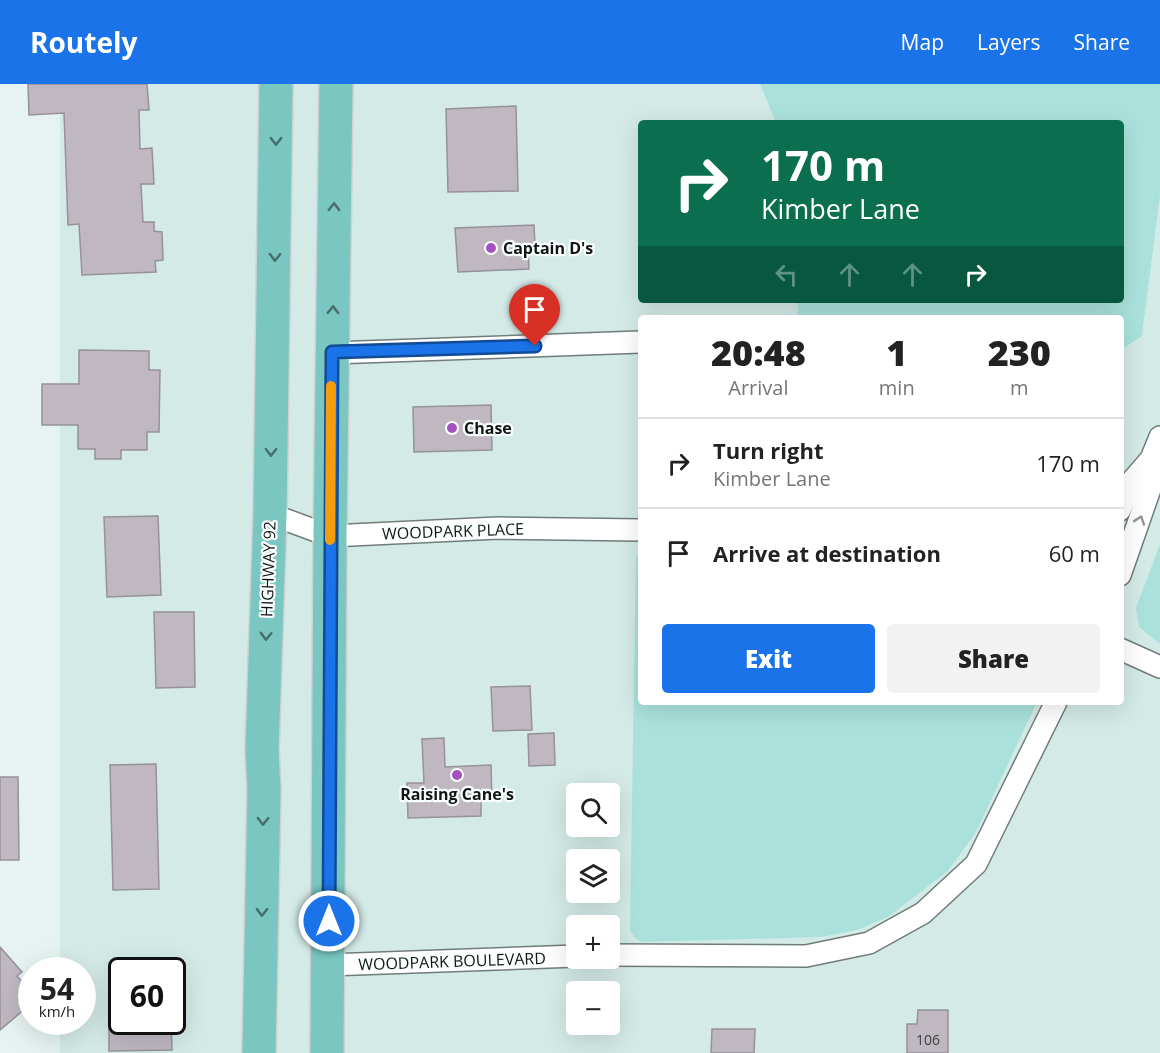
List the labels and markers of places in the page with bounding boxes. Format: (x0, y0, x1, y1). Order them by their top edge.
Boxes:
place label: Captain D's (503, 237, 593, 259)
marker: Captain D's (484, 241, 498, 255)
pin (509, 284, 560, 346)
place label: Chase (464, 417, 512, 439)
marker: Chase (445, 421, 459, 435)
marker: Raising Cane's (450, 768, 464, 782)
place label: Raising Cane's (400, 783, 514, 805)

